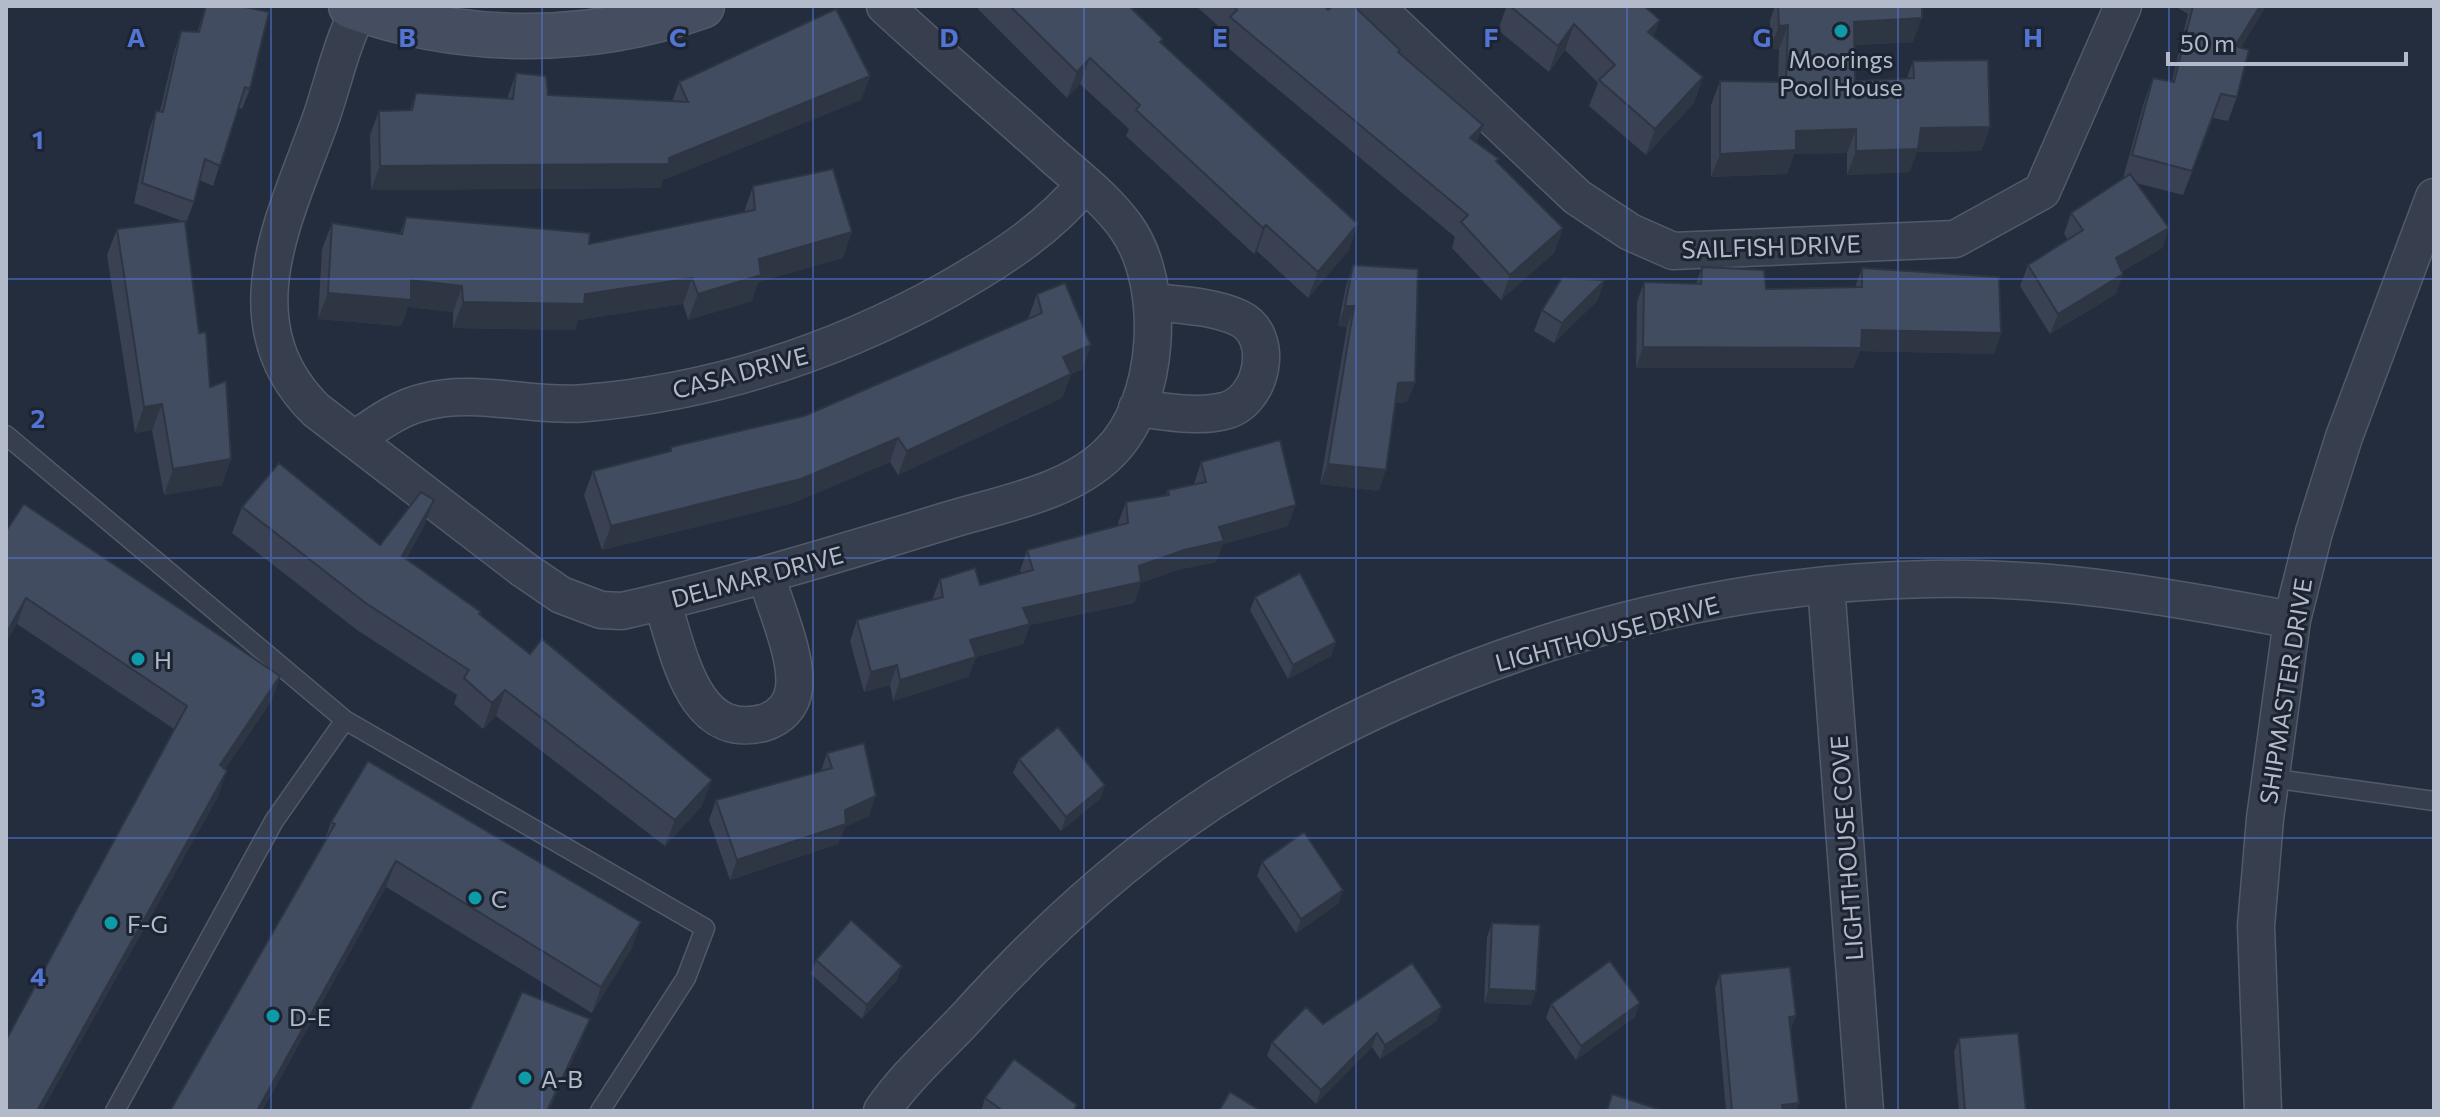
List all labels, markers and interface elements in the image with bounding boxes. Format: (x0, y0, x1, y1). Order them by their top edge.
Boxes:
scale bar (2168, 16, 2406, 66)
text: A (127, 21, 146, 52)
text: B (398, 21, 416, 52)
text: C (669, 21, 687, 52)
text: D (939, 21, 959, 52)
text: E (1212, 21, 1228, 52)
text: F (1483, 21, 1499, 52)
text: G (1753, 21, 1771, 52)
text: H (2023, 21, 2043, 52)
marker: Moorings Pool House (1832, 22, 1850, 40)
text: 50 m (2180, 28, 2235, 57)
place label: Moorings Pool House (1779, 44, 1903, 101)
text: 1 (32, 123, 44, 154)
street label: SAILFISH DRIVE (1681, 228, 1861, 264)
street label: CASA DRIVE (669, 340, 811, 404)
text: 2 (31, 402, 45, 433)
street label: DELMAR DRIVE (668, 539, 846, 613)
street label: SHIPMASTER DRIVE (2253, 576, 2317, 806)
street label: LIGHTHOUSE DRIVE (1492, 589, 1722, 677)
place label: H (154, 645, 172, 674)
marker: H (129, 650, 147, 668)
text: 3 (30, 681, 46, 712)
street label: LIGHTHOUSE COVE (1824, 734, 1868, 962)
place label: C (491, 884, 507, 913)
marker: C (466, 889, 484, 907)
place label: F-G (127, 909, 168, 938)
marker: F-G (102, 914, 120, 932)
text: 4 (30, 960, 46, 991)
place label: D-E (289, 1002, 331, 1031)
marker: D-E (264, 1007, 282, 1025)
place label: A-B (541, 1064, 583, 1093)
marker: A-B (516, 1069, 534, 1087)

